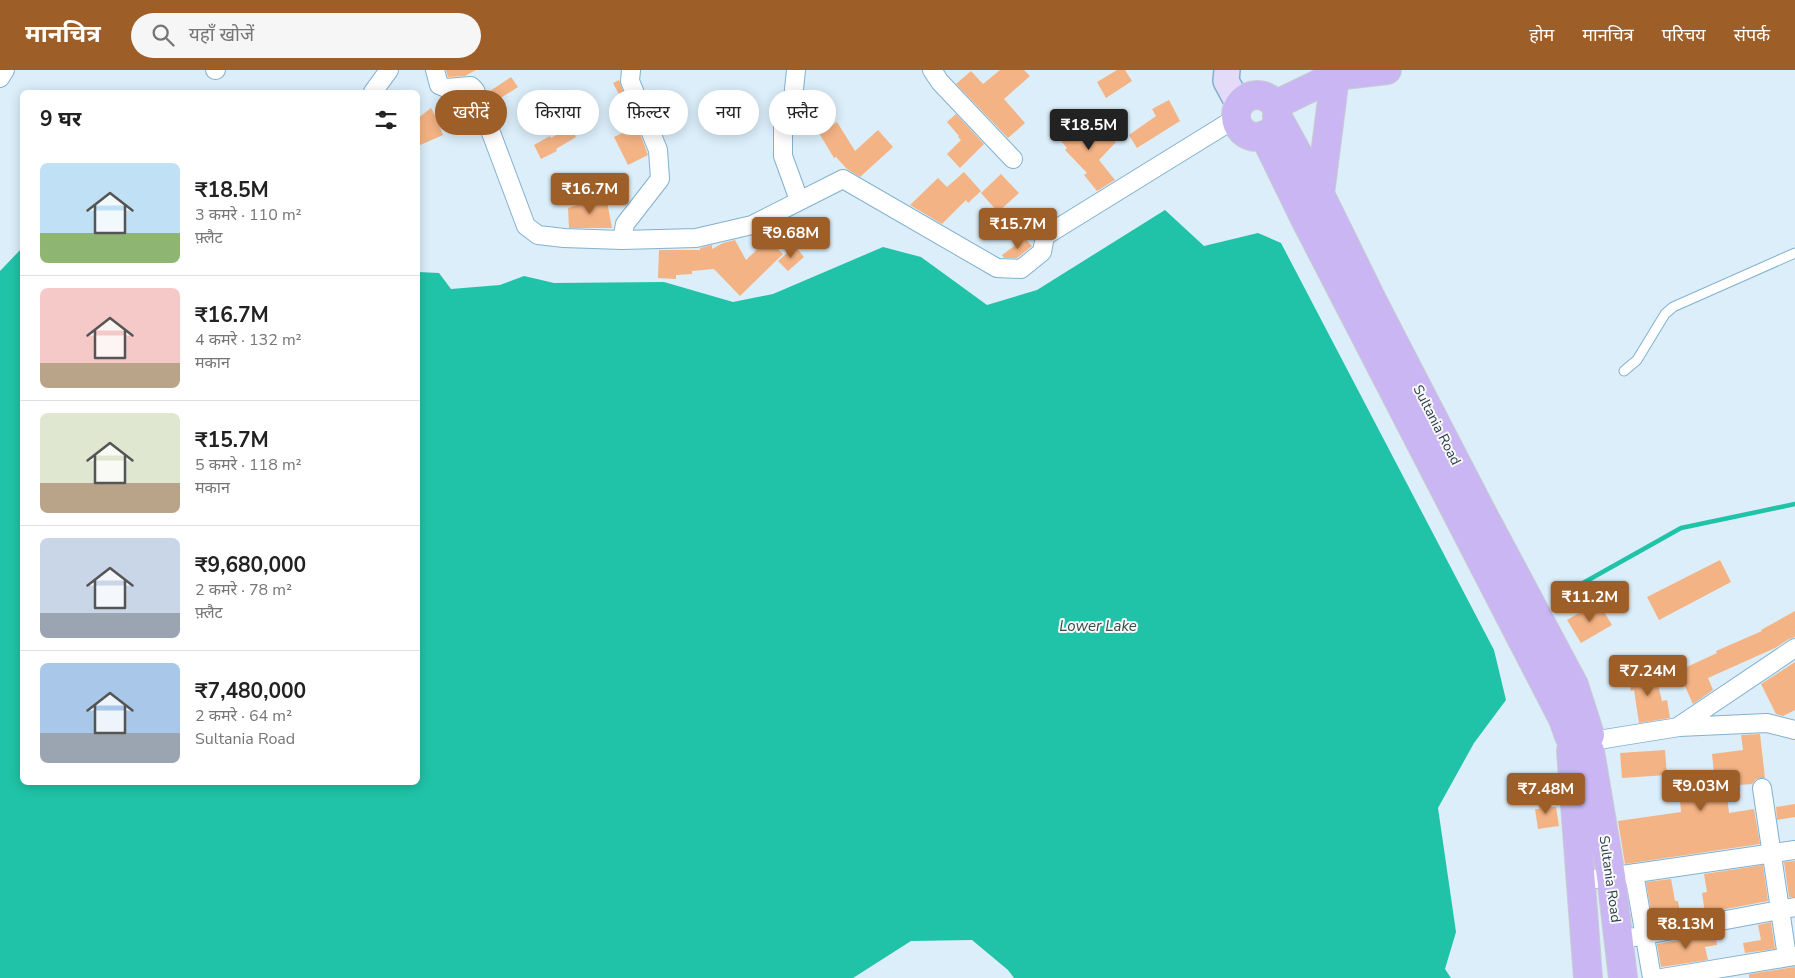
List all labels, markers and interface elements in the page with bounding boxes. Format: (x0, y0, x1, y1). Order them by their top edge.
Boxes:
search box (131, 13, 481, 58)
text: मानचित्र (25, 18, 101, 50)
icon: search (149, 21, 177, 49)
text: यहाँ खोजें (189, 22, 254, 48)
text: होम (1529, 23, 1554, 47)
text: मानचित्र (1582, 23, 1634, 47)
text: परिचय (1662, 23, 1706, 47)
text: संपर्क (1734, 23, 1770, 47)
chip: खरीदें (435, 90, 507, 135)
chip: किराया (517, 90, 599, 135)
chip: फ़िल्टर (609, 90, 688, 135)
chip: नया (698, 90, 759, 135)
chip: फ़्लैट (769, 90, 836, 135)
text: 9 घर (40, 105, 81, 133)
icon: filters (372, 106, 400, 134)
pin: ₹18.5M (1048, 108, 1130, 151)
text: ₹18.5M (1061, 114, 1117, 136)
pin: ₹16.7M (549, 172, 631, 215)
text: ₹18.5M (195, 176, 269, 204)
text: ₹16.7M (562, 178, 618, 200)
icon: home (80, 183, 140, 243)
text: 3 कमरे · 110 m² (195, 204, 302, 226)
pin: ₹15.7M (977, 208, 1059, 250)
text: ₹15.7M (990, 213, 1046, 235)
pin: ₹9.68M (750, 216, 832, 259)
text: ₹9.68M (763, 222, 819, 244)
text: फ़्लैट (195, 227, 223, 249)
text: ₹16.7M (195, 301, 269, 329)
icon: home (80, 308, 140, 368)
text: 4 कमरे · 132 m² (195, 329, 302, 351)
text: मकान (195, 352, 230, 374)
street label: Sultania Road (1409, 382, 1465, 468)
text: ₹15.7M (195, 426, 269, 454)
icon: home (80, 433, 140, 493)
text: 5 कमरे · 118 m² (195, 454, 302, 476)
text: मकान (195, 477, 230, 499)
text: ₹9,680,000 (195, 551, 306, 579)
icon: home (80, 558, 140, 618)
text: 2 कमरे · 78 m² (195, 579, 292, 601)
pin: ₹11.2M (1549, 580, 1631, 623)
text: ₹11.2M (1562, 586, 1618, 608)
text: फ़्लैट (195, 602, 223, 624)
water label: Lower Lake (1059, 616, 1137, 636)
pin: ₹7.24M (1607, 654, 1689, 697)
text: ₹7.24M (1620, 660, 1676, 682)
text: ₹7,480,000 (195, 677, 306, 705)
icon: home (80, 683, 140, 743)
text: 2 कमरे · 64 m² (195, 705, 292, 727)
text: Sultania Road (195, 728, 295, 750)
pin: ₹9.03M (1660, 770, 1742, 812)
pin: ₹7.48M (1505, 772, 1587, 815)
text: ₹9.03M (1673, 775, 1729, 797)
text: ₹7.48M (1518, 778, 1574, 800)
street label: Sultania Road (1594, 834, 1626, 924)
pin: ₹8.13M (1645, 908, 1727, 950)
text: ₹8.13M (1658, 913, 1714, 935)

